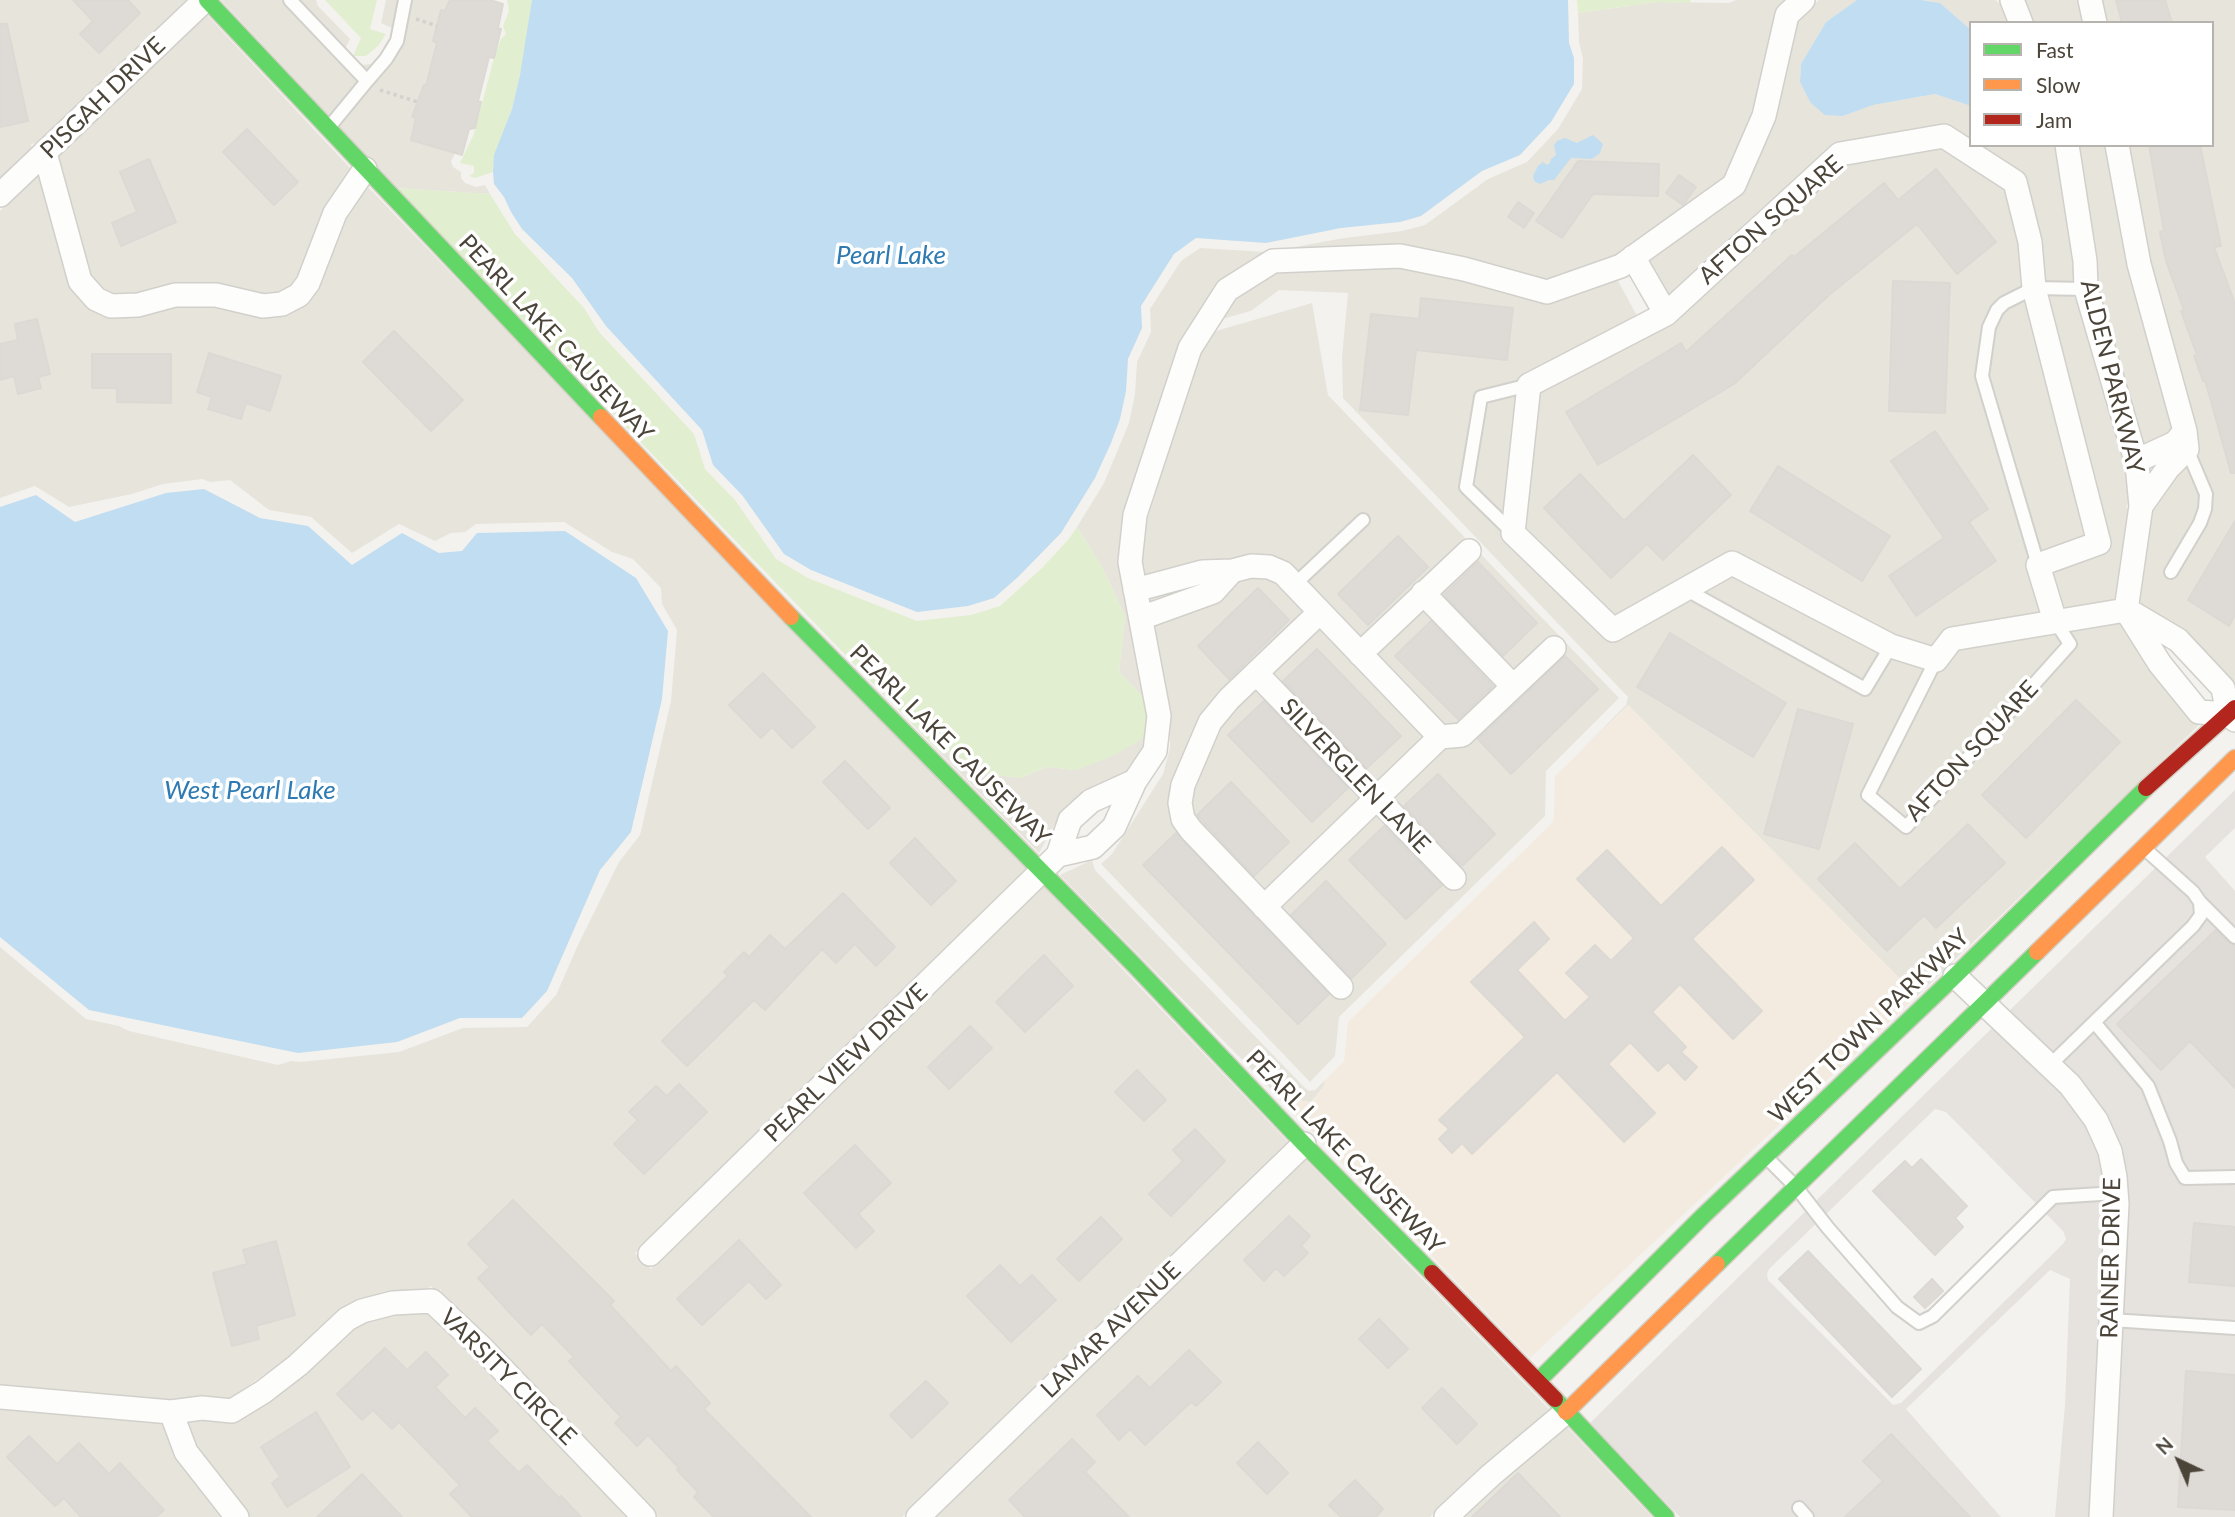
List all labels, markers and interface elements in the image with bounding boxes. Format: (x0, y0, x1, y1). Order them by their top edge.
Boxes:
legend (1969, 21, 2214, 147)
street label: PISGAH DRIVE (35, 31, 171, 165)
text: Fast (2036, 37, 2073, 62)
text: Slow (2036, 72, 2080, 97)
text: Jam (2036, 107, 2072, 132)
street label: AFTON SQUARE (1693, 150, 1849, 290)
street label: PEARL LAKE CAUSEWAY (453, 229, 659, 447)
water label: Pearl Lake (836, 240, 946, 272)
street label: ALDEN PARKWAY (2074, 277, 2150, 477)
street label: PEARL LAKE CAUSEWAY (844, 639, 1056, 851)
street label: AFTON SQUARE (1900, 675, 2044, 827)
street label: SILVERGLEN LANE (1274, 693, 1436, 859)
water label: West Pearl Lake (164, 775, 336, 807)
street label: WEST TOWN PARKWAY (1763, 923, 1975, 1129)
street label: PEARL VIEW DRIVE (758, 978, 934, 1148)
street label: PEARL LAKE CAUSEWAY (1240, 1044, 1450, 1260)
street label: RAINER DRIVE (2095, 1177, 2127, 1339)
street label: LAMAR AVENUE (1035, 1256, 1187, 1404)
street label: VARSITY CIRCLE (434, 1303, 582, 1451)
north arrow (2144, 1426, 2214, 1496)
text: N (2151, 1432, 2177, 1459)

